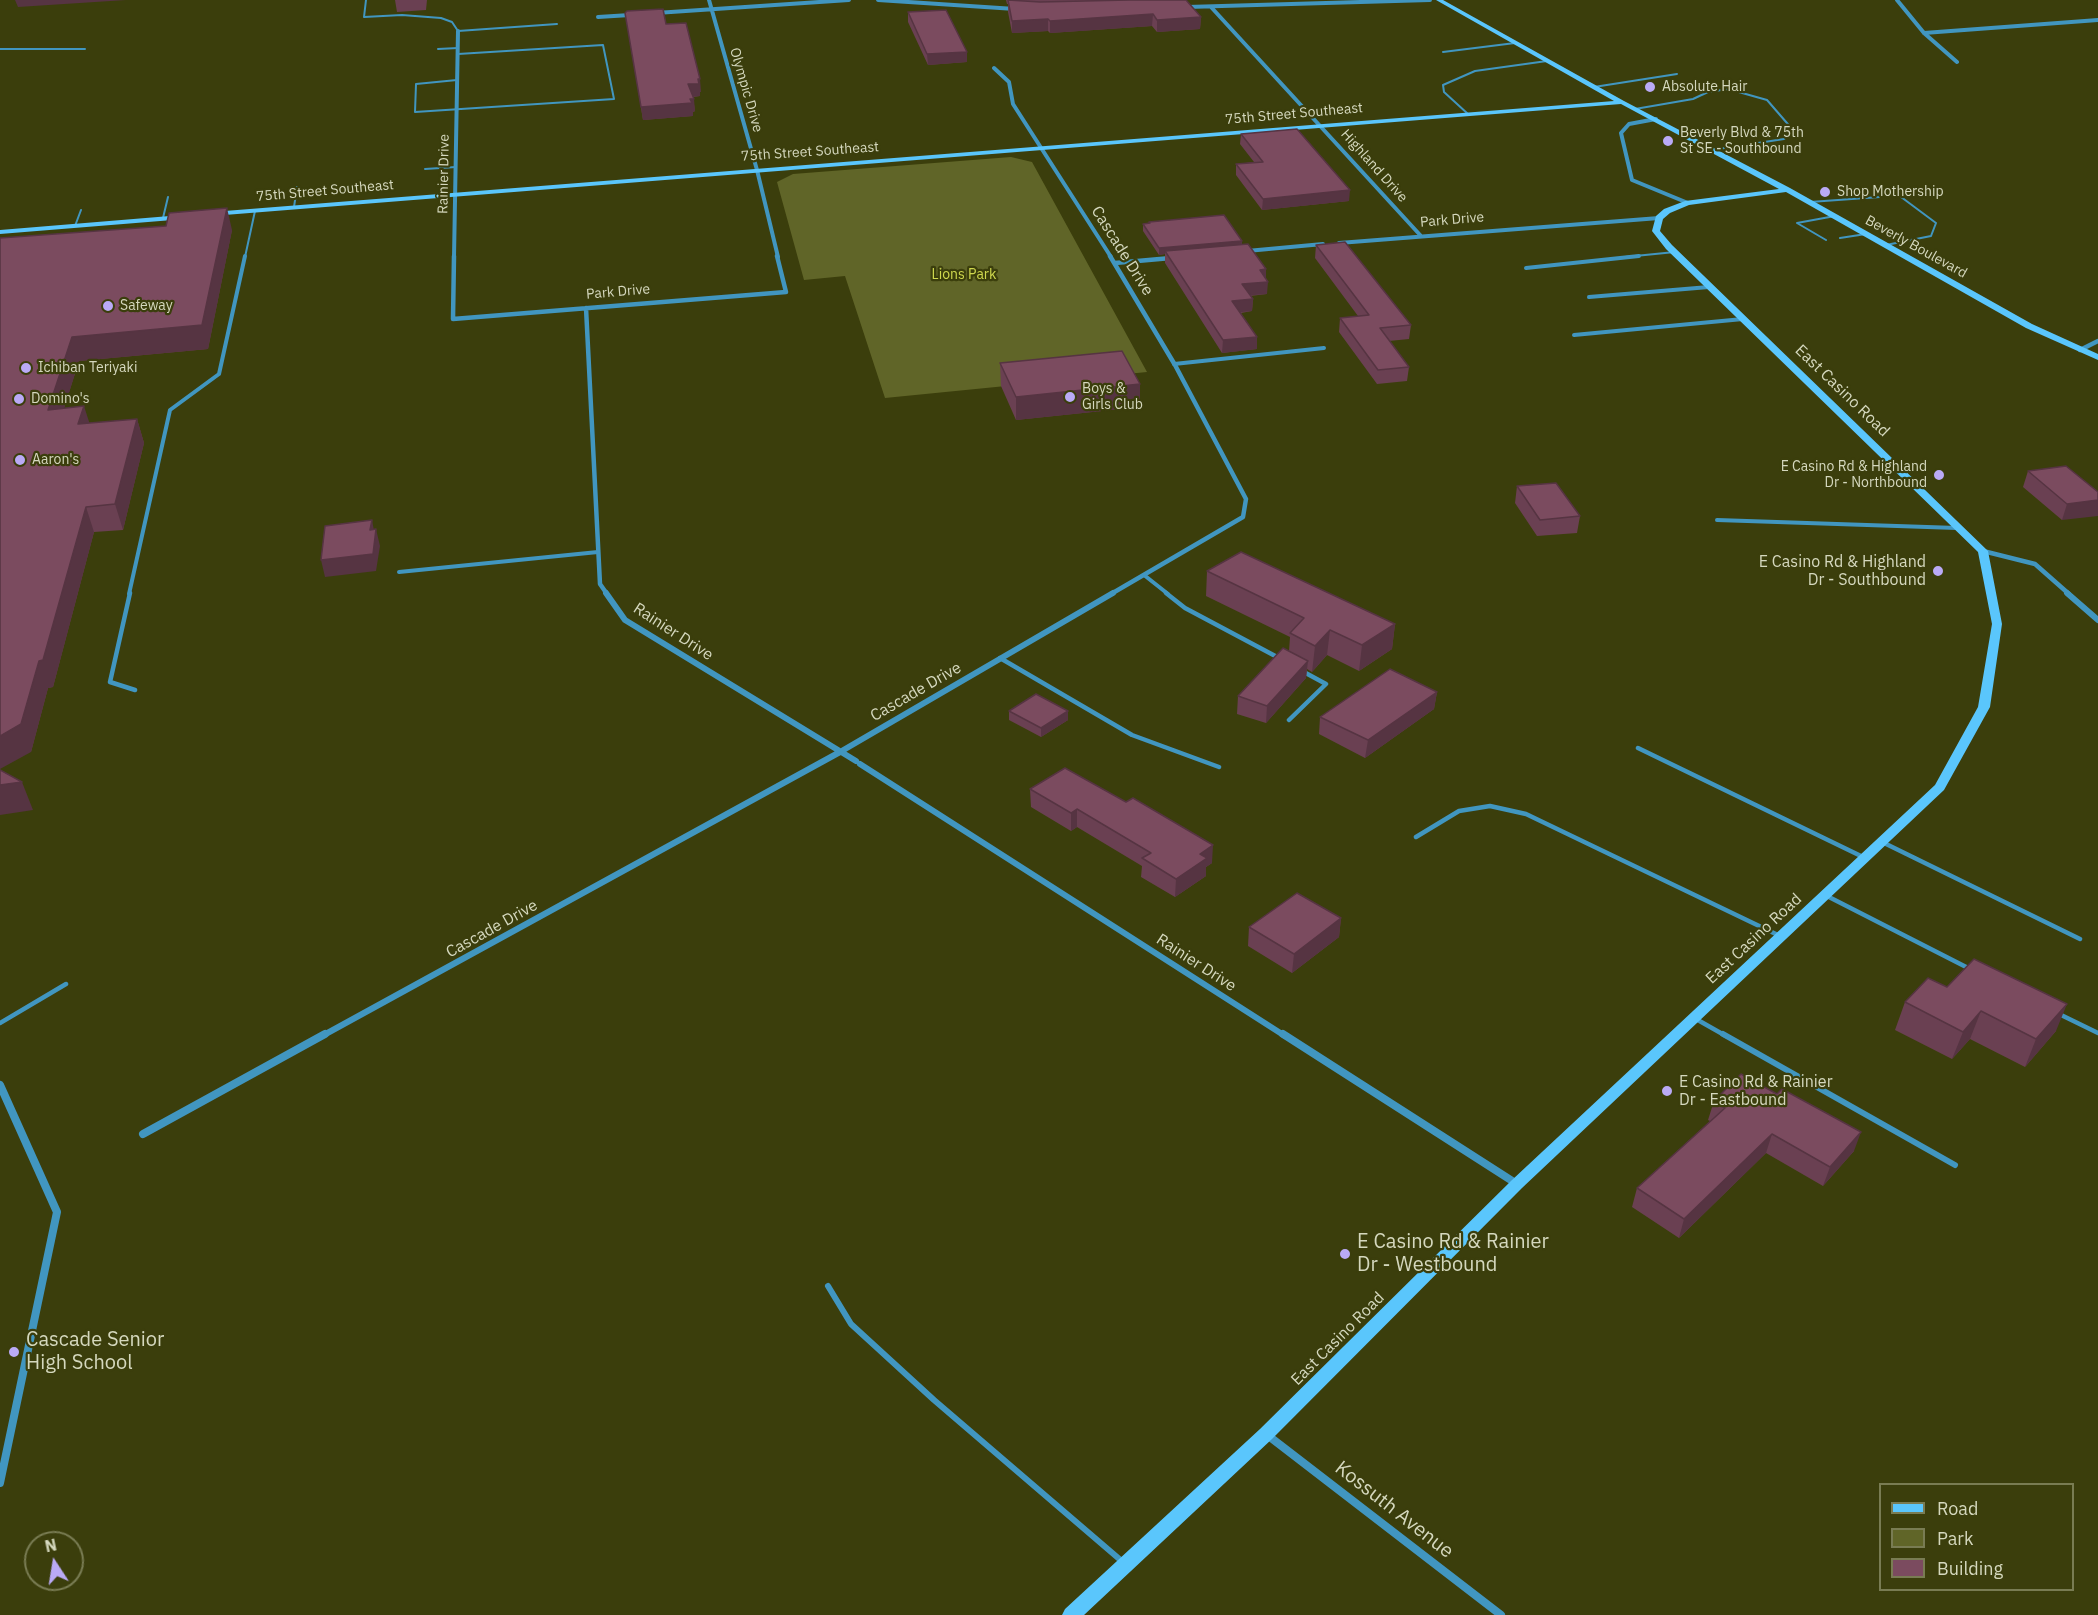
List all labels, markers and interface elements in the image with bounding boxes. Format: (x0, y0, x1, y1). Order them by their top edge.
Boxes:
street label: Olympic Drive (726, 46, 766, 134)
place label: Absolute Hair (1662, 79, 1747, 95)
marker: Absolute Hair (1643, 80, 1657, 94)
street label: 75th Street Southeast (1224, 100, 1364, 128)
place label: Beverly Blvd & 75th St SE - Southbound (1680, 125, 1804, 158)
street label: Highland Drive (1337, 126, 1411, 206)
street label: Rainier Drive (435, 134, 453, 214)
marker: Beverly Blvd & 75th St SE - Southbound (1661, 134, 1675, 148)
street label: 75th Street Southeast (740, 139, 880, 165)
street label: 75th Street Southeast (255, 177, 395, 205)
place label: Shop Mothership (1837, 184, 1944, 200)
marker: Shop Mothership (1818, 185, 1832, 199)
street label: Cascade Drive (1087, 203, 1157, 299)
street label: Park Drive (1419, 209, 1485, 231)
street label: Beverly Boulevard (1862, 212, 1970, 282)
park label: Lions Park (932, 267, 996, 283)
street label: Park Drive (585, 281, 651, 303)
place label: Safeway (120, 298, 173, 314)
marker: Safeway (101, 299, 115, 313)
street label: East Casino Road (1791, 341, 1893, 441)
place label: Ichiban Teriyaki (38, 360, 137, 376)
marker: Ichiban Teriyaki (19, 361, 33, 375)
place label: Boys & Girls Club (1082, 381, 1143, 413)
marker: Boys & Girls Club (1063, 390, 1077, 404)
place label: Domino's (31, 391, 90, 407)
marker: Domino's (12, 392, 26, 406)
place label: Aaron's (32, 452, 79, 468)
marker: Aaron's (13, 453, 27, 467)
place label: E Casino Rd & Highland Dr - Northbound (1781, 459, 1927, 491)
marker: E Casino Rd & Highland Dr - Northbound (1932, 468, 1946, 482)
place label: E Casino Rd & Highland Dr - Southbound (1759, 552, 1926, 590)
marker: E Casino Rd & Highland Dr - Southbound (1931, 564, 1945, 578)
street label: Rainier Drive (629, 599, 717, 665)
street label: Cascade Drive (867, 658, 965, 726)
street label: East Casino Road (1702, 890, 1806, 988)
street label: Cascade Drive (443, 896, 541, 962)
street label: Rainier Drive (1152, 930, 1240, 996)
place label: E Casino Rd & Rainier Dr - Eastbound (1679, 1072, 1833, 1110)
marker: E Casino Rd & Rainier Dr - Eastbound (1660, 1084, 1674, 1098)
place label: E Casino Rd & Rainier Dr - Westbound (1357, 1230, 1549, 1277)
marker: E Casino Rd & Rainier Dr - Westbound (1338, 1247, 1352, 1261)
street label: East Casino Road (1287, 1288, 1389, 1390)
place label: Cascade Senior High School (26, 1328, 164, 1375)
marker: Cascade Senior High School (7, 1345, 21, 1359)
street label: Kossuth Avenue (1330, 1456, 1458, 1564)
legend (1879, 1483, 2074, 1591)
text: Road (1937, 1497, 1978, 1520)
text: Park (1937, 1527, 1973, 1550)
north arrow (24, 1531, 84, 1591)
text: N (43, 1534, 58, 1556)
text: Building (1937, 1557, 2003, 1580)

